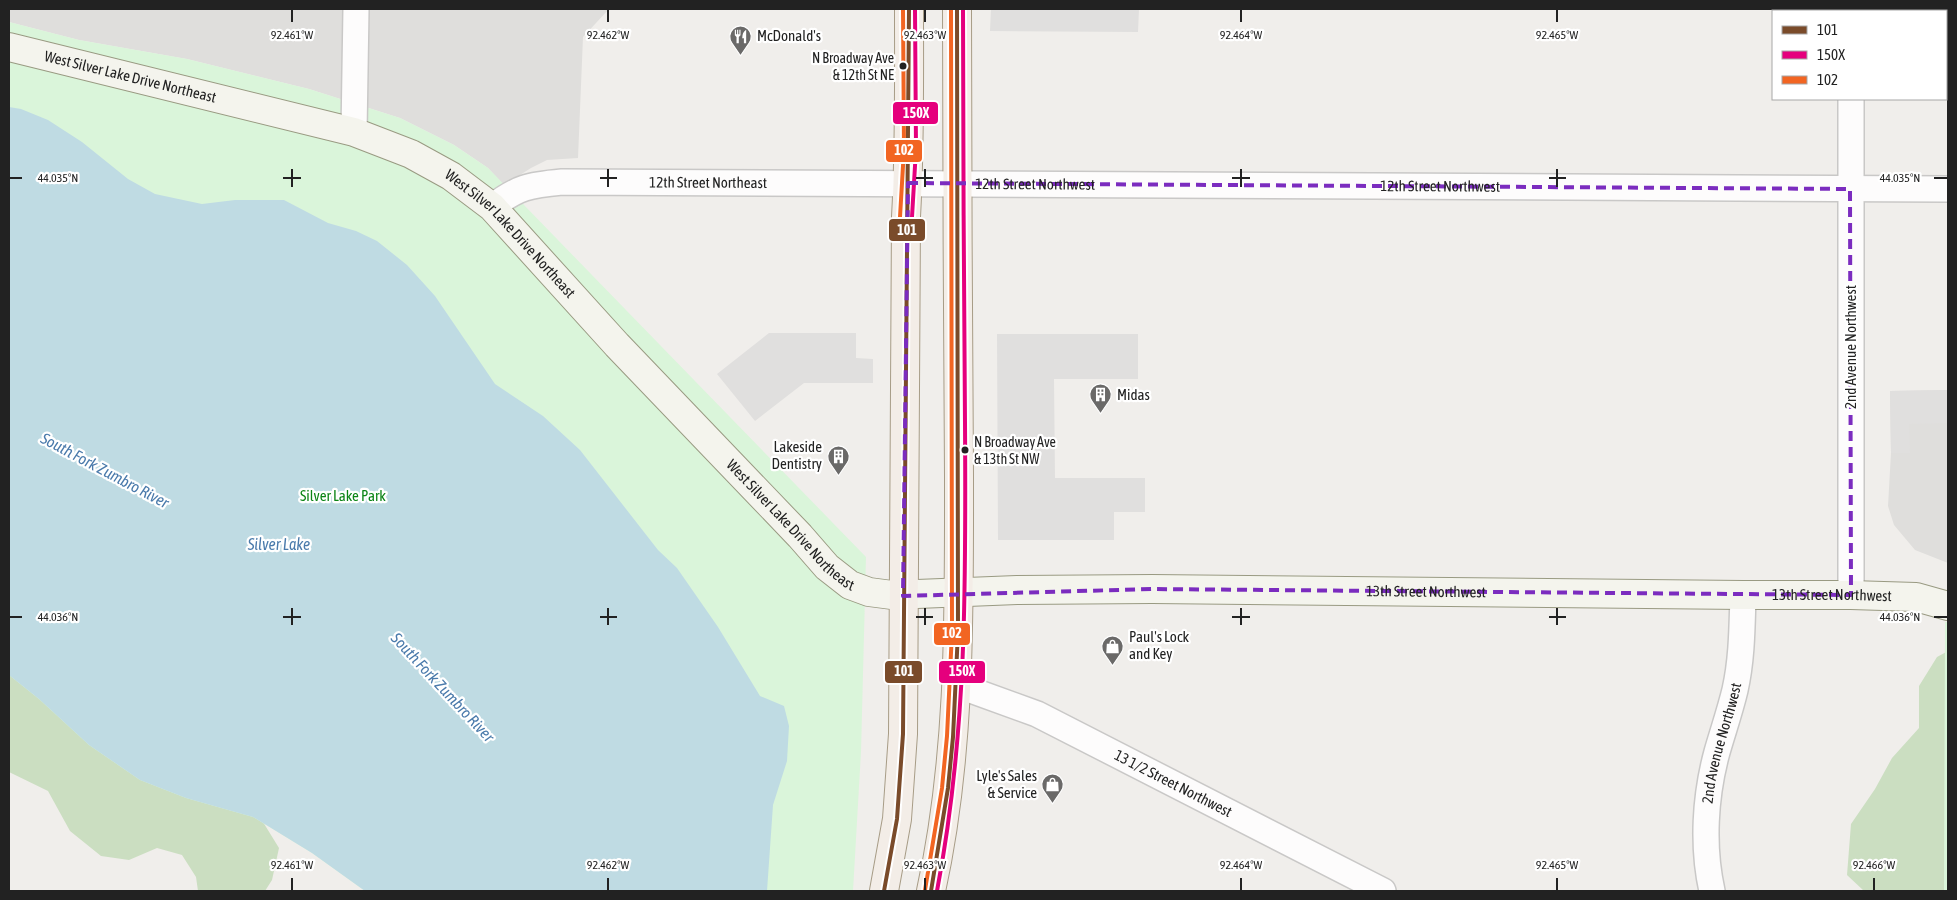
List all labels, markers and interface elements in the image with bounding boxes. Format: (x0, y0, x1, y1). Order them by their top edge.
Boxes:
legend (1772, 10, 1947, 100)
text: 101 (1817, 21, 1838, 38)
restaurant icon: McDonald's (729, 24, 753, 55)
place label: McDonald's (757, 27, 821, 44)
text: 92.461°W (271, 28, 313, 42)
text: 92.462°W (587, 28, 629, 42)
text: 92.463°W (904, 28, 946, 42)
text: 92.464°W (1220, 28, 1262, 42)
text: 92.465°W (1536, 28, 1578, 42)
text: 150X (1817, 46, 1845, 63)
street label: West Silver Lake Drive Northeast (43, 47, 218, 106)
place label: N Broadway Ave & 12th St NE (812, 50, 894, 83)
marker: N Broadway Ave & 12th St NE (898, 61, 908, 71)
text: 102 (1817, 71, 1838, 88)
line badge: 150X (892, 101, 939, 125)
text: 150X (903, 105, 930, 121)
line badge: 102 (885, 139, 923, 163)
text: 102 (894, 142, 914, 158)
street label: West Silver Lake Drive Northeast (442, 166, 579, 301)
text: 44.035°N (38, 171, 78, 185)
text: 44.035°N (1880, 171, 1920, 185)
street label: 12th Street Northeast (649, 173, 767, 191)
street label: 12th Street Northwest (975, 175, 1095, 193)
street label: 12th Street Northwest (1380, 177, 1500, 195)
line badge: 101 (888, 218, 926, 242)
text: 101 (897, 222, 917, 238)
street label: 2nd Avenue Northwest (1842, 285, 1859, 409)
building icon: Midas (1089, 383, 1113, 414)
place label: Midas (1117, 386, 1150, 403)
water label: South Fork Zumbro River (37, 428, 173, 512)
place label: N Broadway Ave & 13th St NW (974, 434, 1056, 467)
place label: Lakeside Dentistry (772, 438, 822, 472)
building icon: Lakeside Dentistry (826, 444, 850, 475)
marker: N Broadway Ave & 13th St NW (960, 445, 970, 455)
street label: West Silver Lake Drive Northeast (723, 456, 857, 594)
park label: Silver Lake Park (300, 487, 386, 504)
water label: Silver Lake (247, 535, 310, 553)
street label: 13th Street Northwest (1366, 582, 1486, 600)
street label: 13th Street Northwest (1772, 586, 1892, 604)
text: 44.036°N (38, 610, 78, 624)
text: 44.036°N (1880, 610, 1920, 624)
line badge: 102 (933, 622, 971, 646)
text: 102 (942, 625, 962, 641)
water label: South Fork Zumbro River (387, 628, 499, 746)
place label: Paul's Lock and Key (1129, 628, 1189, 662)
shop icon: Paul's Lock and Key (1101, 634, 1125, 665)
line badge: 101 (884, 660, 923, 684)
line badge: 150X (938, 660, 986, 684)
text: 101 (894, 663, 914, 679)
text: 150X (949, 663, 976, 679)
street label: 2nd Avenue Northwest (1699, 681, 1744, 804)
street label: 13 1/2 Street Northwest (1112, 746, 1235, 820)
place label: Lyle's Sales & Service (976, 767, 1037, 801)
shop icon: Lyle's Sales & Service (1041, 773, 1065, 804)
text: 92.461°W (271, 858, 313, 872)
text: 92.462°W (587, 858, 629, 872)
text: 92.463°W (904, 858, 946, 872)
text: 92.464°W (1220, 858, 1262, 872)
text: 92.465°W (1536, 858, 1578, 872)
text: 92.466°W (1853, 858, 1895, 872)

